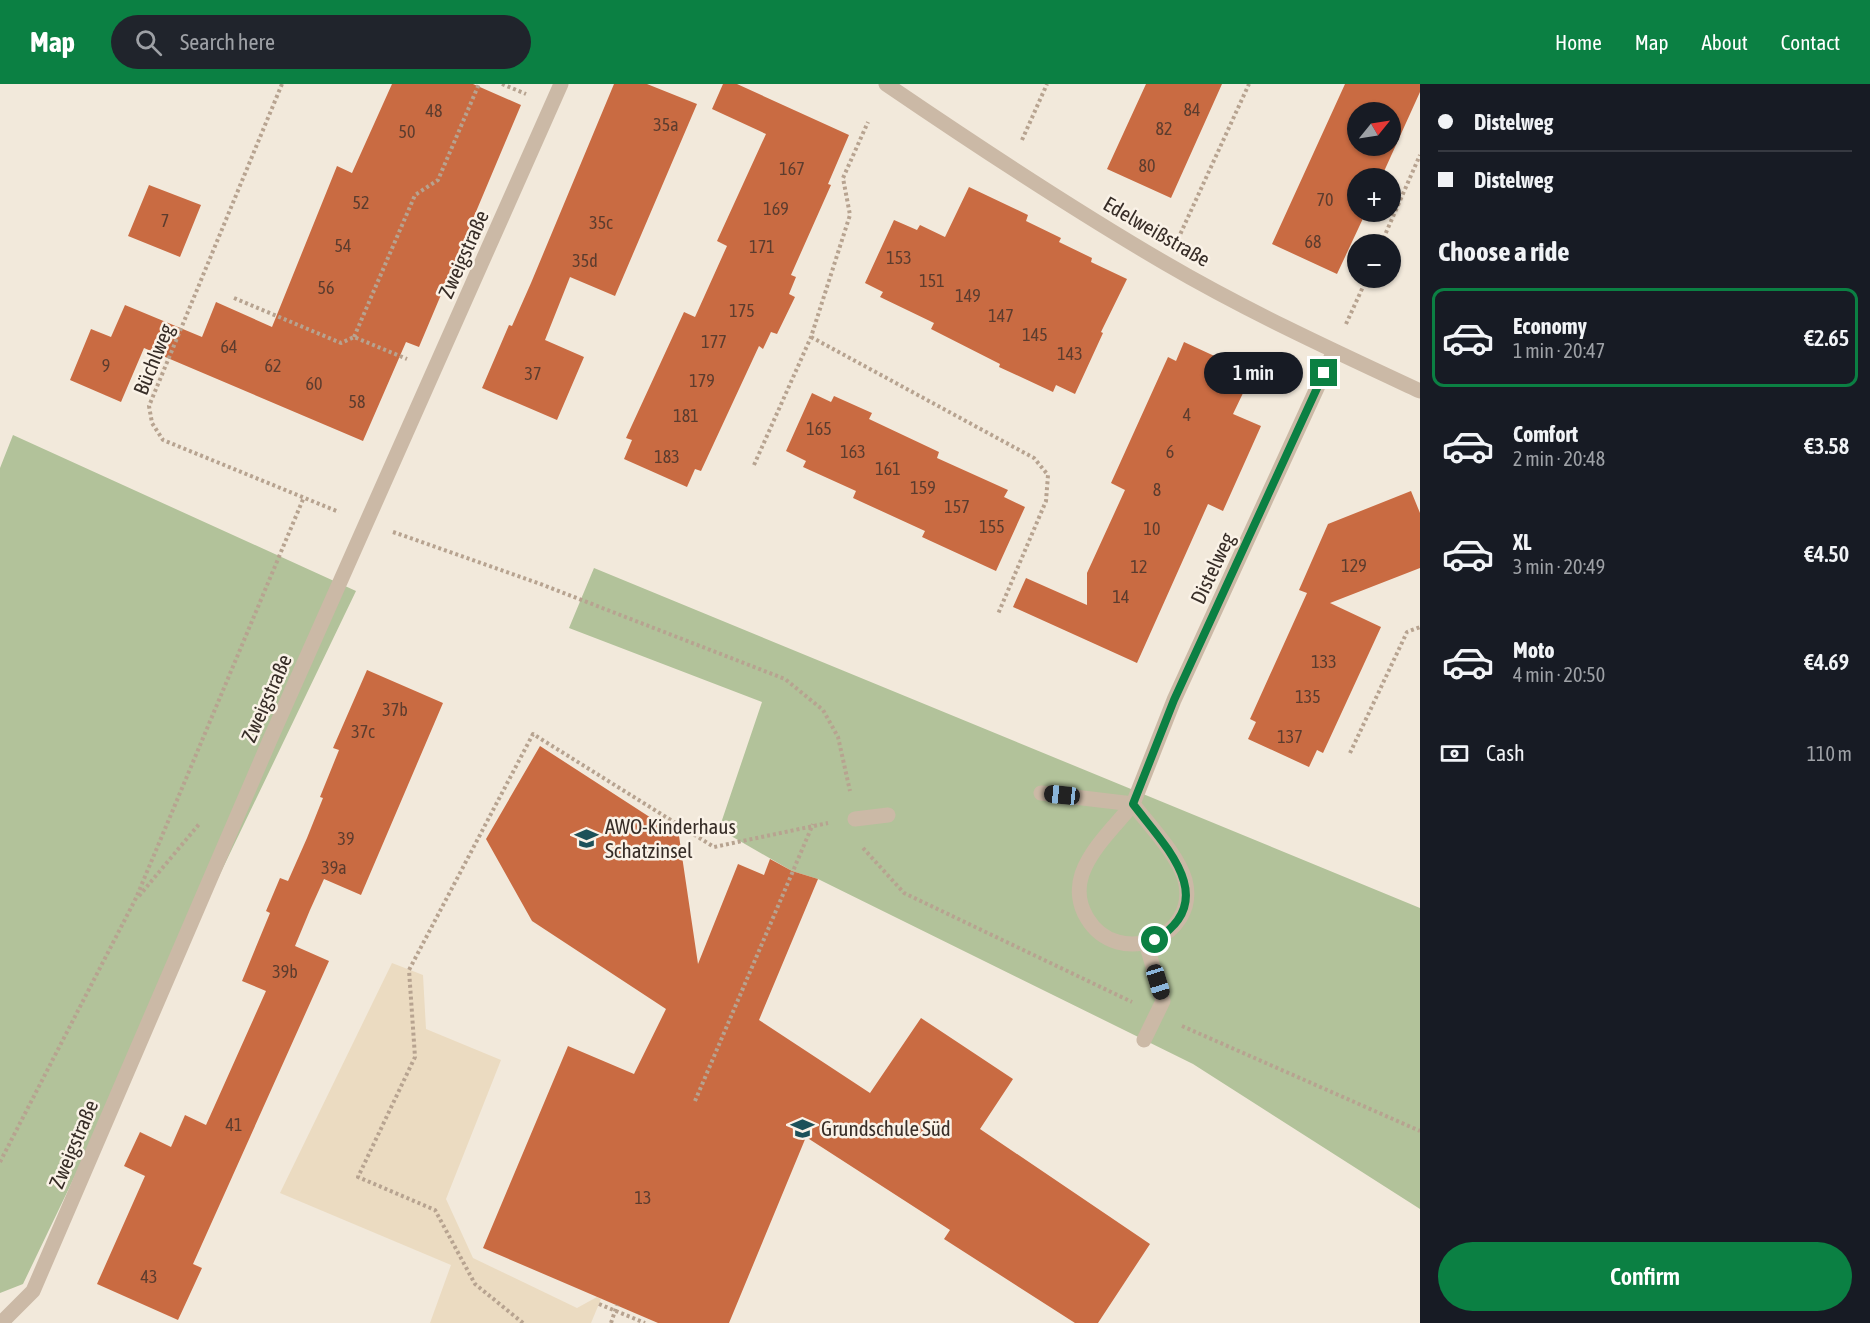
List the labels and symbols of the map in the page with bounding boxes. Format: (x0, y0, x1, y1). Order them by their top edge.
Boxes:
house number: 84 (1184, 99, 1200, 120)
house number: 48 (426, 100, 442, 121)
north arrow (1347, 102, 1401, 156)
house number: 35a (653, 114, 679, 135)
house number: 82 (1156, 118, 1172, 139)
house number: 50 (399, 121, 415, 142)
house number: 80 (1139, 155, 1155, 176)
house number: 167 (779, 158, 805, 179)
house number: 70 (1317, 189, 1333, 210)
street label: Edelweißstraße (1100, 191, 1214, 271)
house number: 52 (353, 192, 369, 213)
house number: 169 (763, 198, 789, 219)
street label: Zweigstraße (433, 206, 493, 302)
house number: 7 (161, 210, 169, 231)
house number: 35c (589, 212, 613, 233)
house number: 68 (1305, 231, 1321, 252)
house number: 54 (335, 235, 351, 256)
house number: 171 (749, 236, 775, 257)
house number: 153 (886, 247, 912, 268)
house number: 35d (572, 250, 598, 271)
house number: 151 (919, 270, 945, 291)
house number: 56 (318, 277, 334, 298)
house number: 149 (955, 285, 981, 306)
house number: 175 (729, 300, 755, 321)
house number: 147 (988, 305, 1014, 326)
street label: Büchlweg (128, 320, 178, 398)
house number: 145 (1022, 324, 1048, 345)
house number: 177 (701, 331, 727, 352)
house number: 64 (221, 336, 237, 357)
house number: 143 (1057, 343, 1083, 364)
callout: 1 min (1204, 352, 1303, 394)
house number: 9 (102, 355, 110, 376)
house number: 62 (265, 355, 281, 376)
route end (1310, 359, 1337, 386)
house number: 37 (525, 363, 541, 384)
house number: 179 (689, 370, 715, 391)
house number: 60 (306, 373, 322, 394)
house number: 58 (349, 391, 365, 412)
house number: 4 (1183, 404, 1191, 425)
house number: 181 (673, 405, 699, 426)
house number: 165 (806, 418, 832, 439)
house number: 163 (840, 441, 866, 462)
house number: 6 (1166, 441, 1174, 462)
house number: 183 (654, 446, 680, 467)
house number: 161 (875, 458, 901, 479)
house number: 159 (910, 477, 936, 498)
house number: 8 (1153, 479, 1161, 500)
house number: 157 (944, 496, 970, 517)
house number: 155 (979, 516, 1005, 537)
house number: 10 (1144, 518, 1160, 539)
street label: Distelweg (1185, 529, 1239, 607)
house number: 129 (1341, 555, 1367, 576)
house number: 12 (1131, 556, 1147, 577)
house number: 14 (1113, 586, 1129, 607)
street label: Zweigstraße (236, 650, 296, 746)
house number: 133 (1311, 651, 1337, 672)
house number: 135 (1295, 686, 1321, 707)
house number: 37b (382, 699, 408, 720)
house number: 37c (351, 721, 375, 742)
house number: 137 (1277, 726, 1303, 747)
car (1043, 784, 1081, 806)
place label: AWO-Kinderhaus Schatzinsel (605, 814, 736, 862)
school or university icon: AWO-Kinderhaus Schatzinsel (574, 825, 600, 851)
house number: 39 (338, 828, 354, 849)
house number: 39a (321, 857, 347, 878)
route start (1141, 926, 1168, 953)
house number: 39b (272, 961, 298, 982)
car (1144, 962, 1172, 1002)
street label: Zweigstraße (44, 1096, 102, 1192)
house number: 41 (226, 1114, 242, 1135)
school or university icon: Grundschule Süd (790, 1115, 816, 1141)
place label: Grundschule Süd (821, 1116, 951, 1140)
house number: 13 (635, 1187, 651, 1208)
house number: 43 (141, 1266, 157, 1287)

